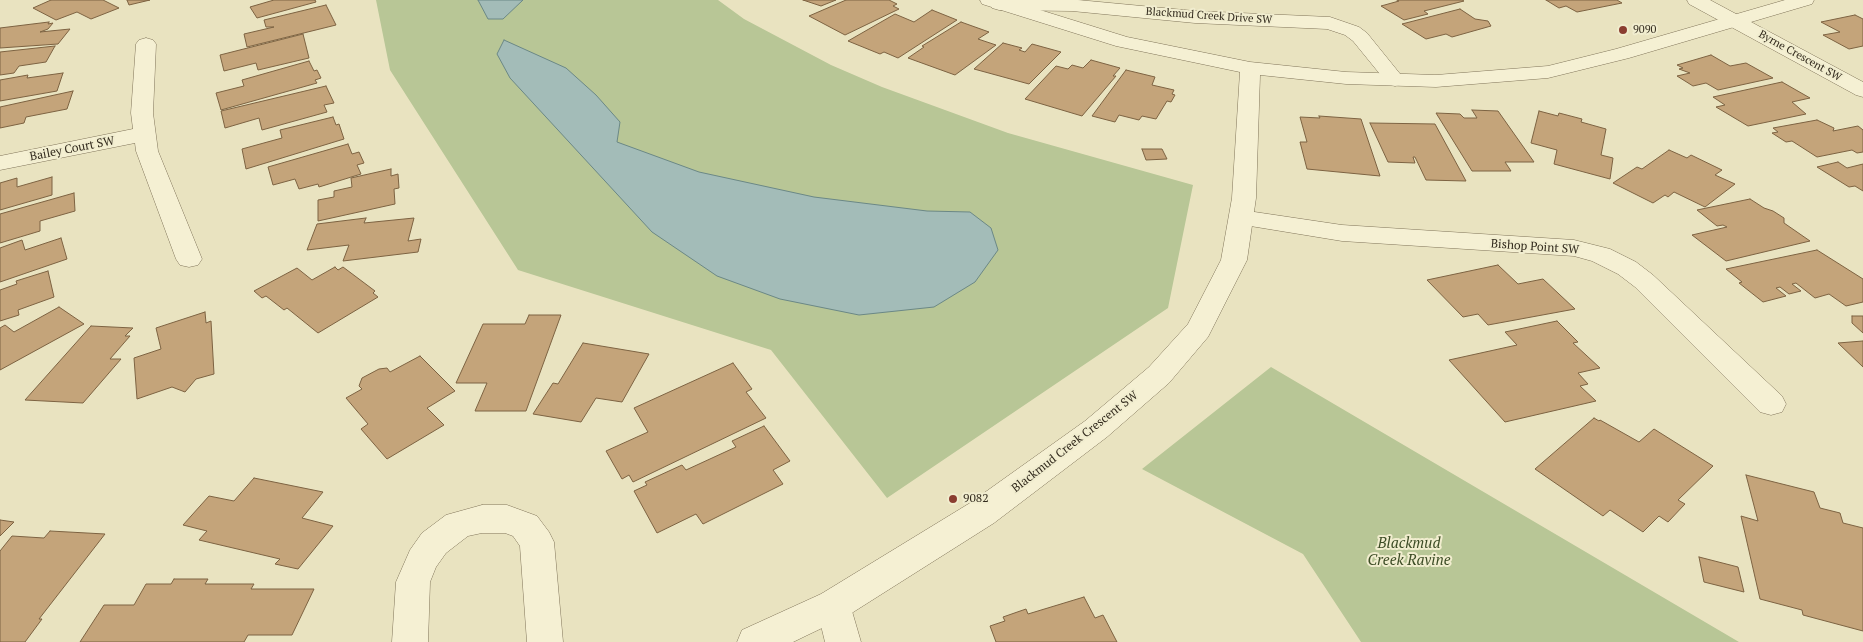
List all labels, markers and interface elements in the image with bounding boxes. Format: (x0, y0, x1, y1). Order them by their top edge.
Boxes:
street label: Blackmud Creek Drive SW (1145, 5, 1273, 27)
place label: 9090 (1633, 23, 1656, 37)
marker: 9090 (1617, 24, 1629, 36)
street label: Byrne Crescent SW (1756, 28, 1844, 84)
street label: Bailey Court SW (28, 134, 116, 164)
street label: Bishop Point SW (1490, 237, 1580, 257)
street label: Blackmud Creek Crescent SW (1009, 388, 1141, 496)
place label: 9082 (963, 492, 989, 506)
marker: 9082 (947, 493, 959, 505)
park label: Blackmud Creek Ravine (1368, 535, 1450, 570)

